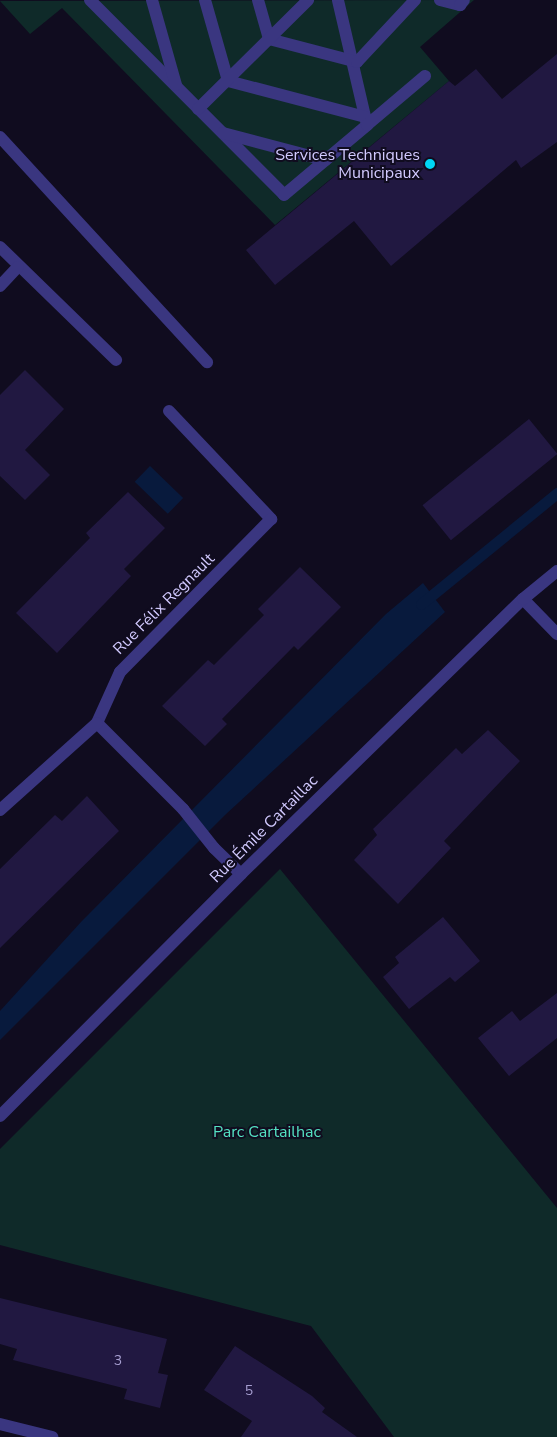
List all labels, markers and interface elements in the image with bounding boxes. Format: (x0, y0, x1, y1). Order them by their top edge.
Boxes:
place label: Services Techniques Municipaux (275, 145, 420, 183)
marker: Services Techniques Municipaux (424, 158, 436, 170)
street label: Rue Félix Regnault (109, 549, 219, 659)
street label: Rue Émile Cartaillac (206, 771, 322, 887)
park label: Parc Cartailhac (213, 1122, 321, 1142)
house number: 3 (114, 1353, 122, 1369)
house number: 5 (245, 1383, 253, 1399)

